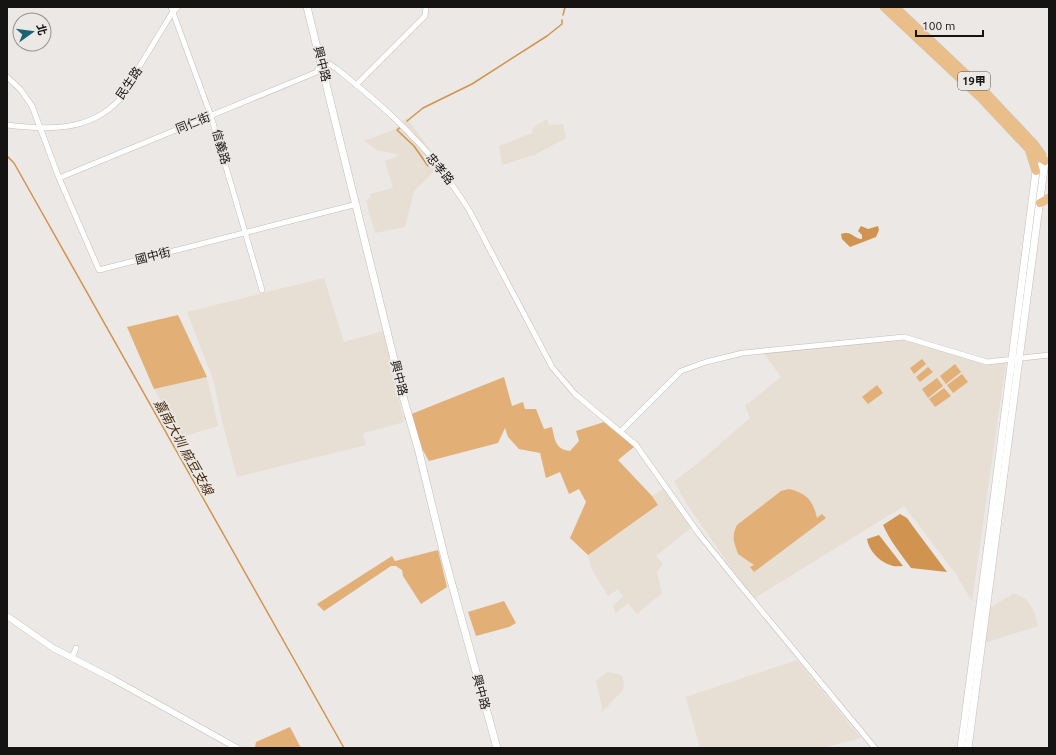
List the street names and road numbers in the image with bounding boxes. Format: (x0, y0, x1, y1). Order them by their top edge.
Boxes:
street label: 興中路 (312, 45, 333, 83)
street label: 民生路 (113, 64, 144, 101)
road number: 19甲 (958, 72, 990, 90)
street label: 同仁街 (174, 110, 212, 135)
street label: 信義路 (210, 128, 233, 166)
street label: 忠孝路 (424, 151, 457, 187)
street label: 國中街 (134, 245, 172, 266)
street label: 興中路 (389, 359, 410, 397)
street label: 興中路 (471, 673, 492, 711)

